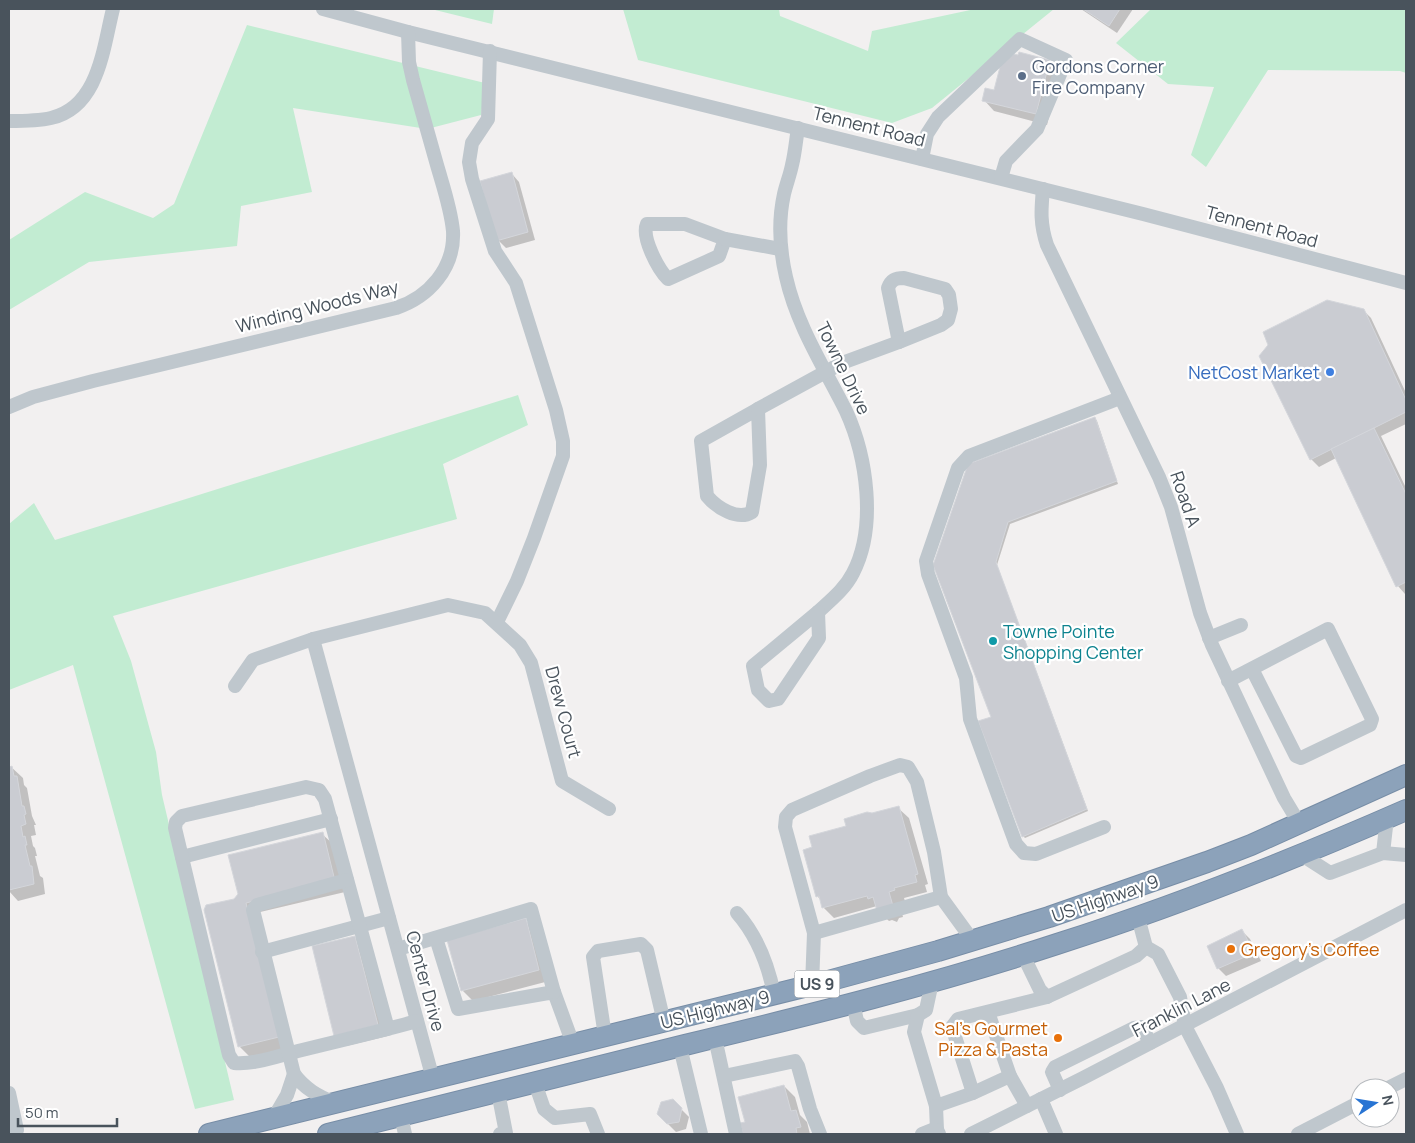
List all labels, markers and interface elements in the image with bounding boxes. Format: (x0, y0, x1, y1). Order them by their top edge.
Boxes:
place label: Gordons Corner Fire Company (1032, 54, 1165, 99)
marker: Gordons Corner Fire Company (1016, 70, 1028, 82)
street label: Tennent Road (810, 100, 928, 152)
street label: Tennent Road (1203, 199, 1321, 253)
street label: Winding Woods Way (233, 274, 401, 338)
street label: Towne Drive (811, 318, 877, 418)
place label: NetCost Market (1188, 360, 1320, 384)
marker: NetCost Market (1324, 366, 1336, 378)
street label: Road A (1165, 468, 1207, 531)
place label: Towne Pointe Shopping Center (1003, 619, 1144, 664)
marker: Towne Pointe Shopping Center (987, 635, 999, 647)
street label: Drew Court (540, 664, 588, 760)
street label: US Highway 9 (1048, 868, 1162, 928)
street label: Center Drive (401, 928, 451, 1034)
place label: Gregory's Coffee (1241, 937, 1379, 961)
marker: Gregory's Coffee (1225, 943, 1237, 955)
road number: US 9 (794, 971, 840, 998)
street label: Franklin Lane (1128, 972, 1234, 1042)
street label: US Highway 9 (658, 984, 772, 1034)
place label: Sal's Gourmet Pizza & Pasta (934, 1016, 1048, 1061)
marker: Sal's Gourmet Pizza & Pasta (1052, 1032, 1064, 1044)
north arrow (1350, 1078, 1400, 1128)
text: N (1378, 1093, 1399, 1107)
scale bar (18, 1096, 116, 1128)
text: 50 m (25, 1102, 59, 1123)

